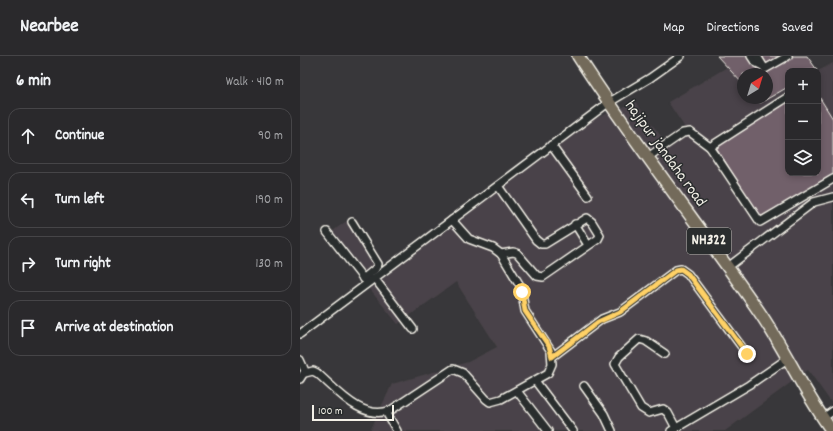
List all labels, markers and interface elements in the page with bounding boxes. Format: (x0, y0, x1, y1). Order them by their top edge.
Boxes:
text: Nearbee (20, 14, 79, 41)
text: Map (663, 18, 685, 38)
text: Directions (707, 18, 760, 38)
text: Saved (782, 18, 813, 38)
north arrow (737, 68, 773, 104)
map controls (785, 68, 821, 176)
button: + (785, 68, 821, 104)
text: 6 min (16, 70, 51, 94)
text: Walk · 410 m (226, 73, 284, 92)
street label: hajipur jandaha road (619, 96, 711, 212)
button: − (785, 104, 821, 140)
icon: ahead (17, 125, 39, 147)
text: Continue (55, 125, 104, 147)
text: 90 m (258, 127, 283, 146)
button: layers (785, 140, 821, 176)
icon: left (17, 189, 39, 211)
text: Turn left (55, 189, 104, 211)
text: 190 m (255, 191, 283, 210)
road number: NH322 (687, 228, 731, 254)
icon: right (17, 253, 39, 275)
text: Turn right (55, 253, 111, 275)
text: 130 m (255, 255, 283, 274)
route start (513, 283, 531, 301)
icon: arrive (17, 317, 39, 339)
text: Arrive at destination (55, 317, 173, 339)
route end (738, 345, 756, 363)
scale bar (312, 403, 394, 422)
text: 100 m (318, 404, 342, 420)

